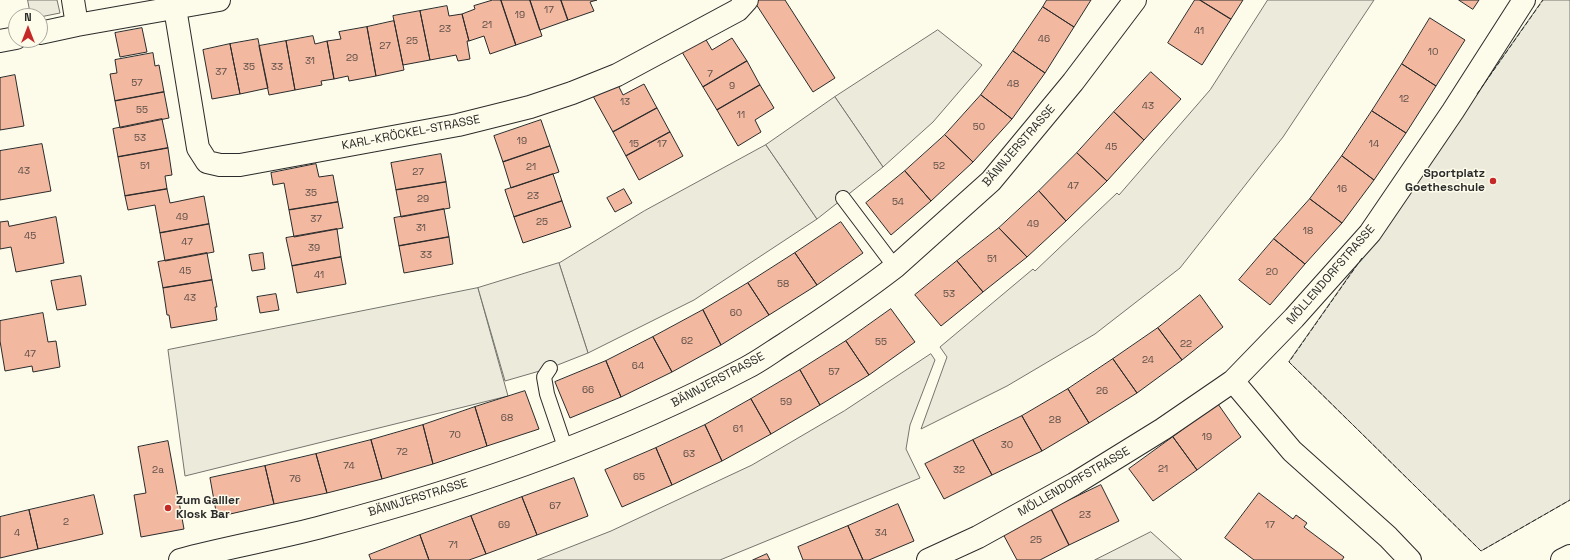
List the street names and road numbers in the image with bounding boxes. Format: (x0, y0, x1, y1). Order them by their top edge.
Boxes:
street label: BÄNNJERSTRASSE (980, 102, 1058, 190)
street label: KARL-KRÖCKEL-STRASSE (341, 113, 481, 153)
street label: MÖLLENDORFSTRASSE (1284, 222, 1378, 328)
street label: BÄNNJERSTRASSE (669, 349, 767, 411)
street label: MÖLLENDORFSTRASSE (1015, 444, 1133, 520)
street label: BÄNNJERSTRASSE (366, 476, 470, 520)

